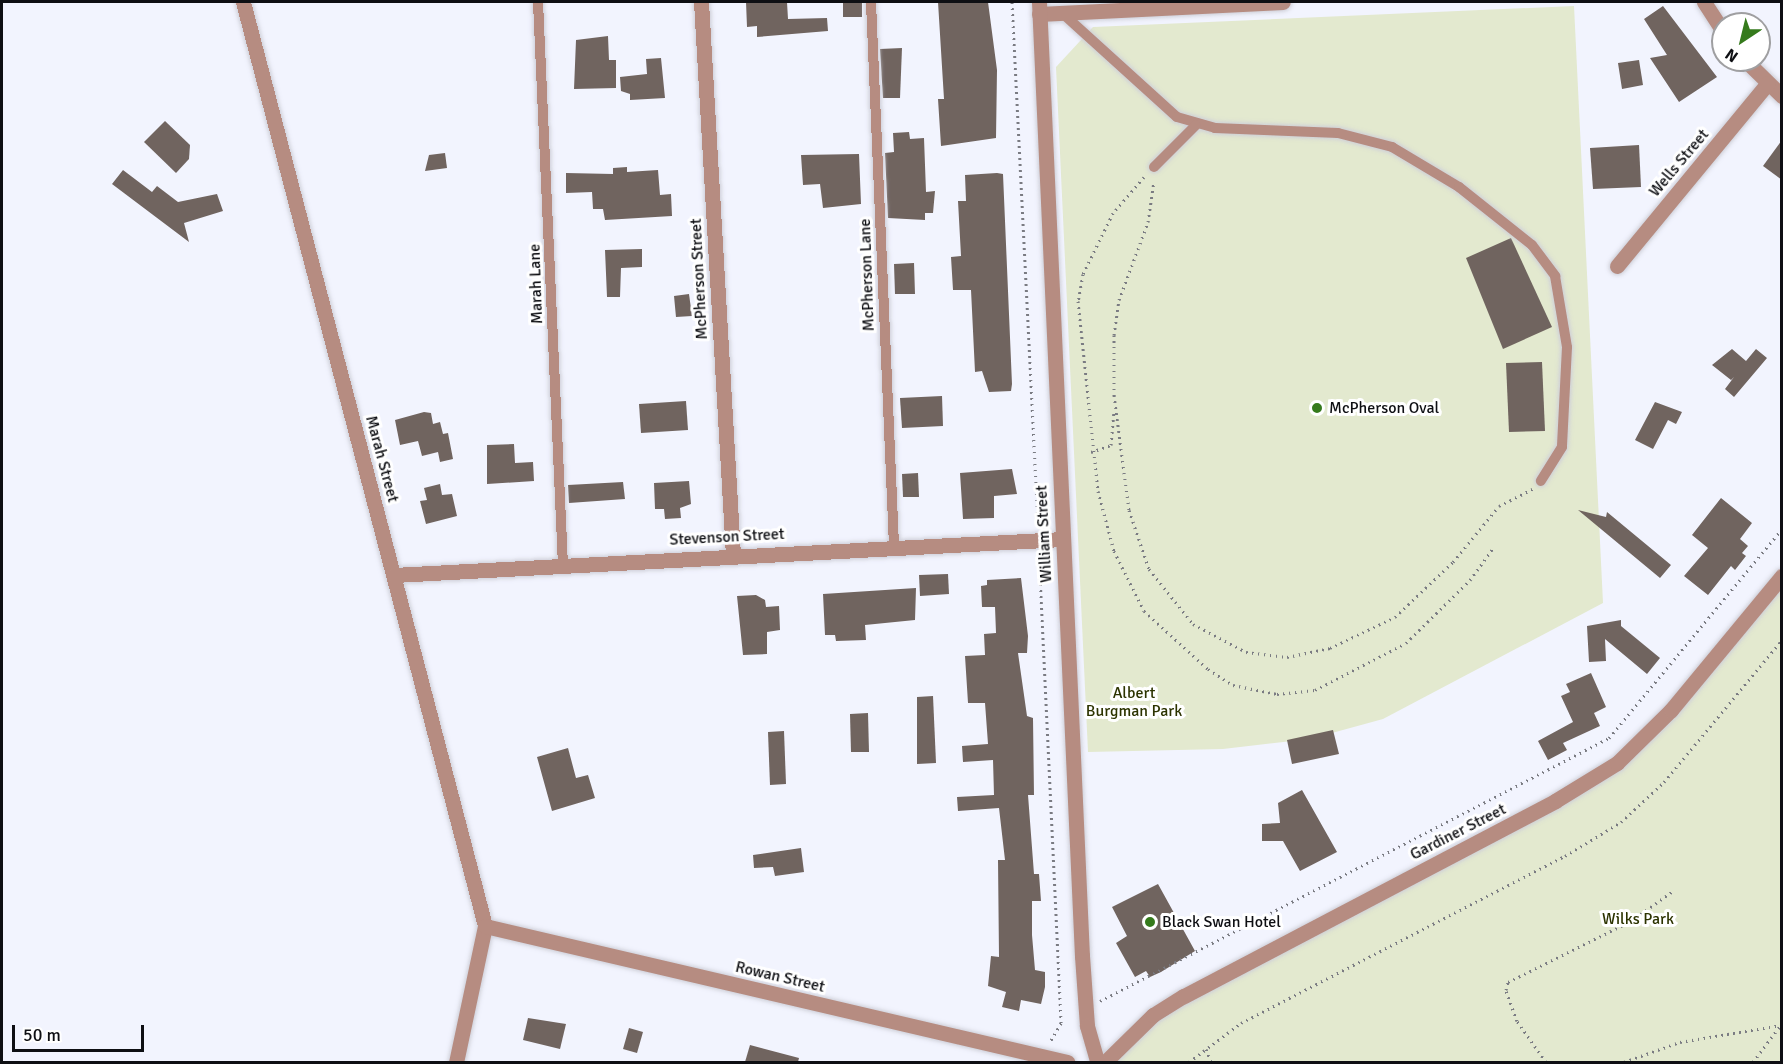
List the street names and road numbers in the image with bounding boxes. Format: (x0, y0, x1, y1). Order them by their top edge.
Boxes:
street label: Wells Street (1645, 125, 1713, 201)
street label: McPherson Street (686, 218, 712, 340)
street label: McPherson Lane (855, 218, 879, 332)
street label: Marah Lane (525, 244, 547, 324)
street label: Marah Street (361, 414, 403, 504)
street label: William Street (1032, 485, 1056, 583)
street label: Stevenson Street (669, 524, 785, 550)
street label: Gardiner Street (1407, 800, 1509, 864)
street label: Rowan Street (734, 957, 826, 997)

